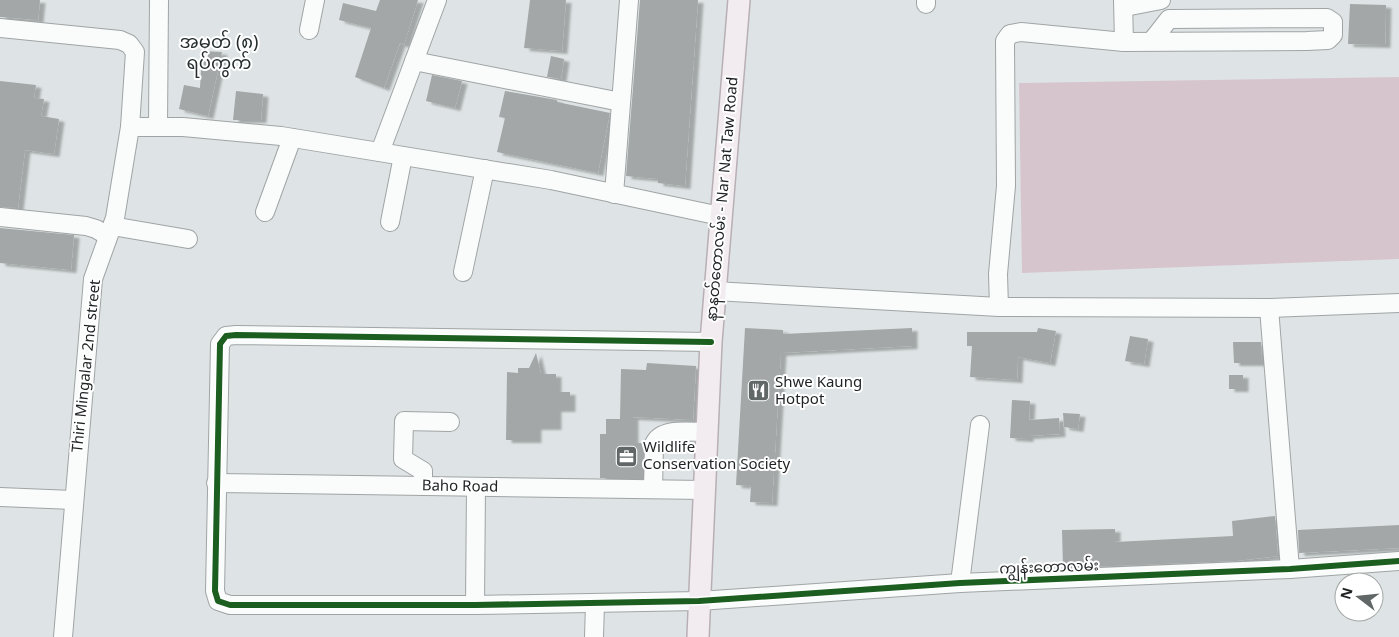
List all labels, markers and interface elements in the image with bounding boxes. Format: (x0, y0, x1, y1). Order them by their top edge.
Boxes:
district label: အမှတ် (၈) ရပ်ကွက် (180, 29, 258, 78)
street label: နာနတ်တောလမ်း - Nar Nat Taw Road (700, 76, 745, 322)
street label: Thiri Mingalar 2nd street (66, 278, 104, 453)
place label: Shwe Kaung Hotpot (775, 371, 862, 408)
restaurant icon: Shwe Kaung Hotpot (747, 379, 771, 403)
place label: Wildlife Conservation Society (643, 436, 790, 473)
office icon: Wildlife Conservation Society (615, 444, 639, 468)
street label: Baho Road (422, 474, 498, 496)
street label: ကျွန်းတောလမ်း (999, 554, 1099, 582)
north arrow (1334, 572, 1384, 622)
text: N (1335, 585, 1357, 601)

